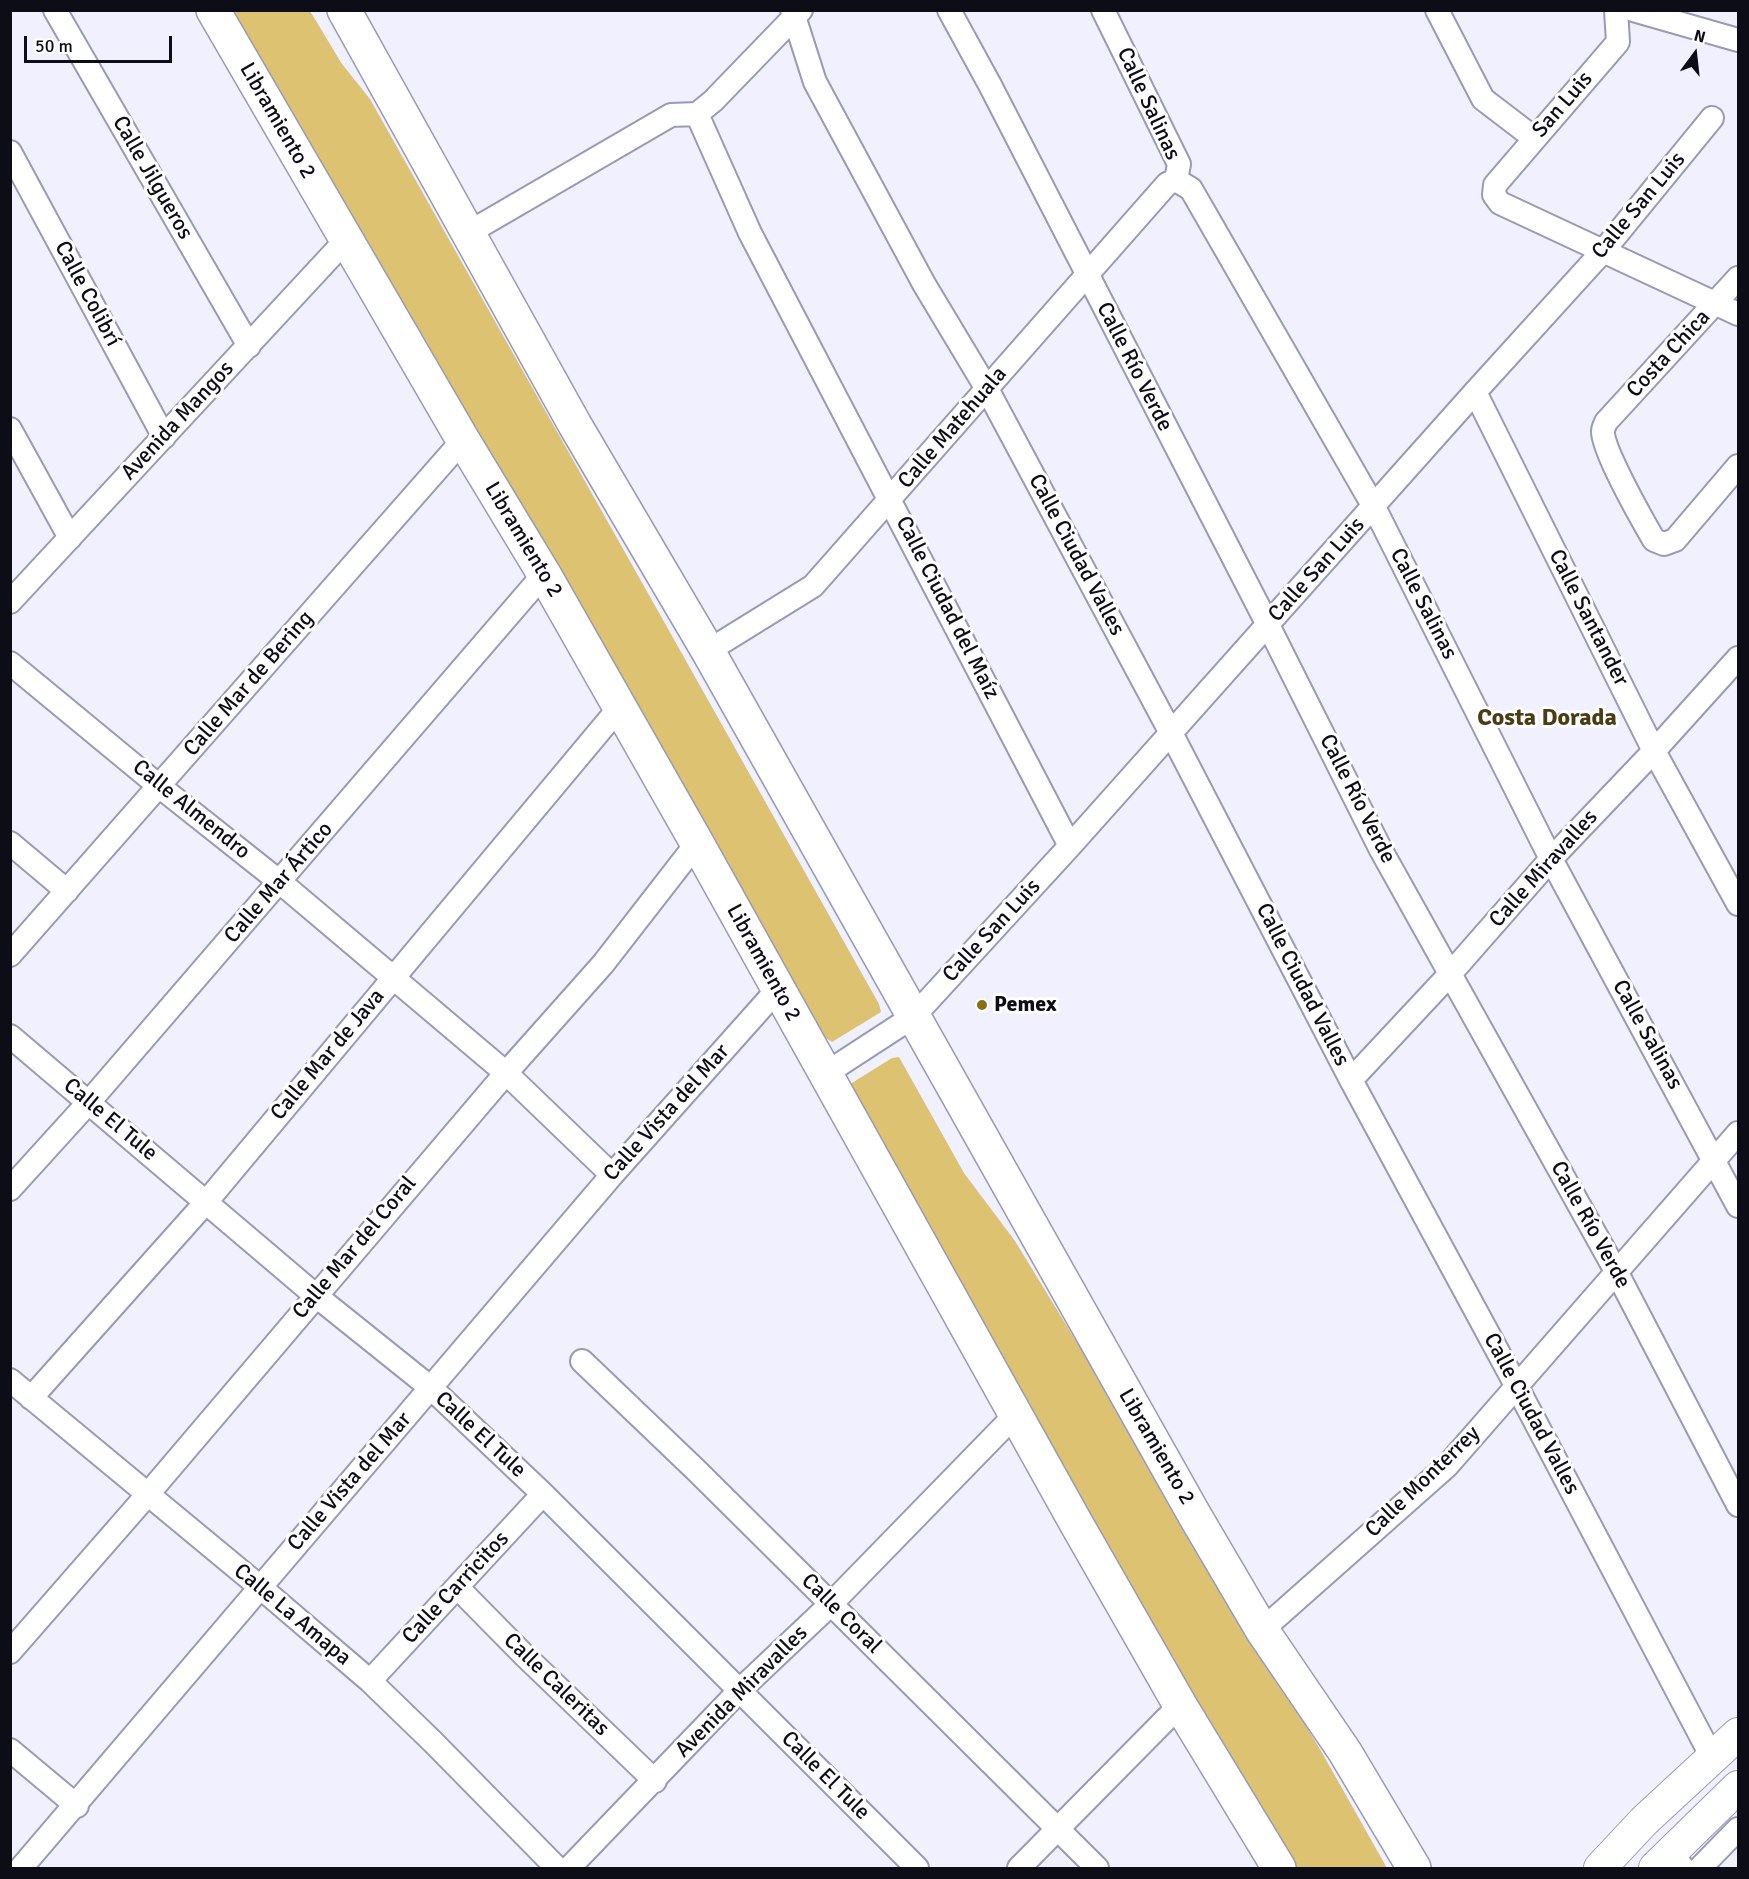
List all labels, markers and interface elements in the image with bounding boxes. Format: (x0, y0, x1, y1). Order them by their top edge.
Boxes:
scale bar (27, 24, 176, 62)
north arrow (1665, 24, 1725, 84)
text: N (1692, 26, 1708, 48)
text: 50 m (35, 35, 73, 57)
street label: Calle Salinas (1110, 44, 1186, 164)
street label: Libramiento 2 (233, 58, 321, 184)
street label: San Luis (1527, 67, 1599, 143)
street label: Calle Jilgueros (106, 112, 198, 244)
street label: Calle San Luis (1587, 147, 1691, 265)
street label: Calle Colibrí (48, 237, 126, 351)
street label: Calle Río Verde (1090, 298, 1178, 436)
street label: Costa Chica (1622, 305, 1716, 403)
street label: Avenida Mangos (116, 356, 240, 486)
street label: Calle Matehuala (893, 362, 1013, 494)
street label: Calle Ciudad Valles (1022, 470, 1130, 640)
street label: Libramiento 2 (478, 478, 568, 602)
street label: Calle Ciudad del Maíz (889, 512, 1005, 704)
street label: Calle San Luis (1263, 512, 1371, 628)
street label: Calle Salinas (1384, 544, 1462, 664)
street label: Calle Santander (1542, 545, 1634, 691)
street label: Calle Mar de Bering (179, 606, 319, 762)
district label: Costa Dorada (1477, 705, 1617, 733)
street label: Calle Río Verde (1313, 730, 1401, 868)
street label: Calle Almendro (127, 755, 255, 865)
street label: Calle Miravalles (1484, 805, 1604, 933)
street label: Calle Mar Ártico (219, 817, 339, 949)
street label: Calle San Luis (938, 874, 1046, 988)
street label: Calle Ciudad Valles (1250, 899, 1354, 1071)
street label: Libramiento 2 (720, 900, 806, 1026)
street label: Calle Salinas (1606, 976, 1688, 1094)
street label: Calle Mar de Java (265, 984, 391, 1126)
place label: Pemex (994, 992, 1057, 1018)
marker: Pemex (975, 998, 989, 1012)
street label: Calle Vista del Mar (598, 1039, 736, 1187)
street label: Calle El Tule (58, 1073, 162, 1167)
street label: Calle Río Verde (1544, 1157, 1636, 1293)
street label: Calle Mar del Coral (288, 1171, 422, 1325)
street label: Calle Ciudad Valles (1477, 1329, 1585, 1499)
street label: Libramiento 2 (1112, 1384, 1200, 1510)
street label: Calle El Tule (429, 1386, 531, 1484)
street label: Calle Vista del Mar (282, 1407, 418, 1557)
street label: Calle Monterrey (1360, 1421, 1486, 1543)
street label: Calle Carricitos (397, 1526, 515, 1650)
street label: Calle La Amapa (228, 1558, 356, 1672)
street label: Calle Coral (795, 1568, 887, 1660)
street label: Avenida Miravalles (670, 1620, 814, 1764)
street label: Calle Caleritas (498, 1628, 614, 1742)
street label: Calle El Tule (775, 1726, 875, 1826)

